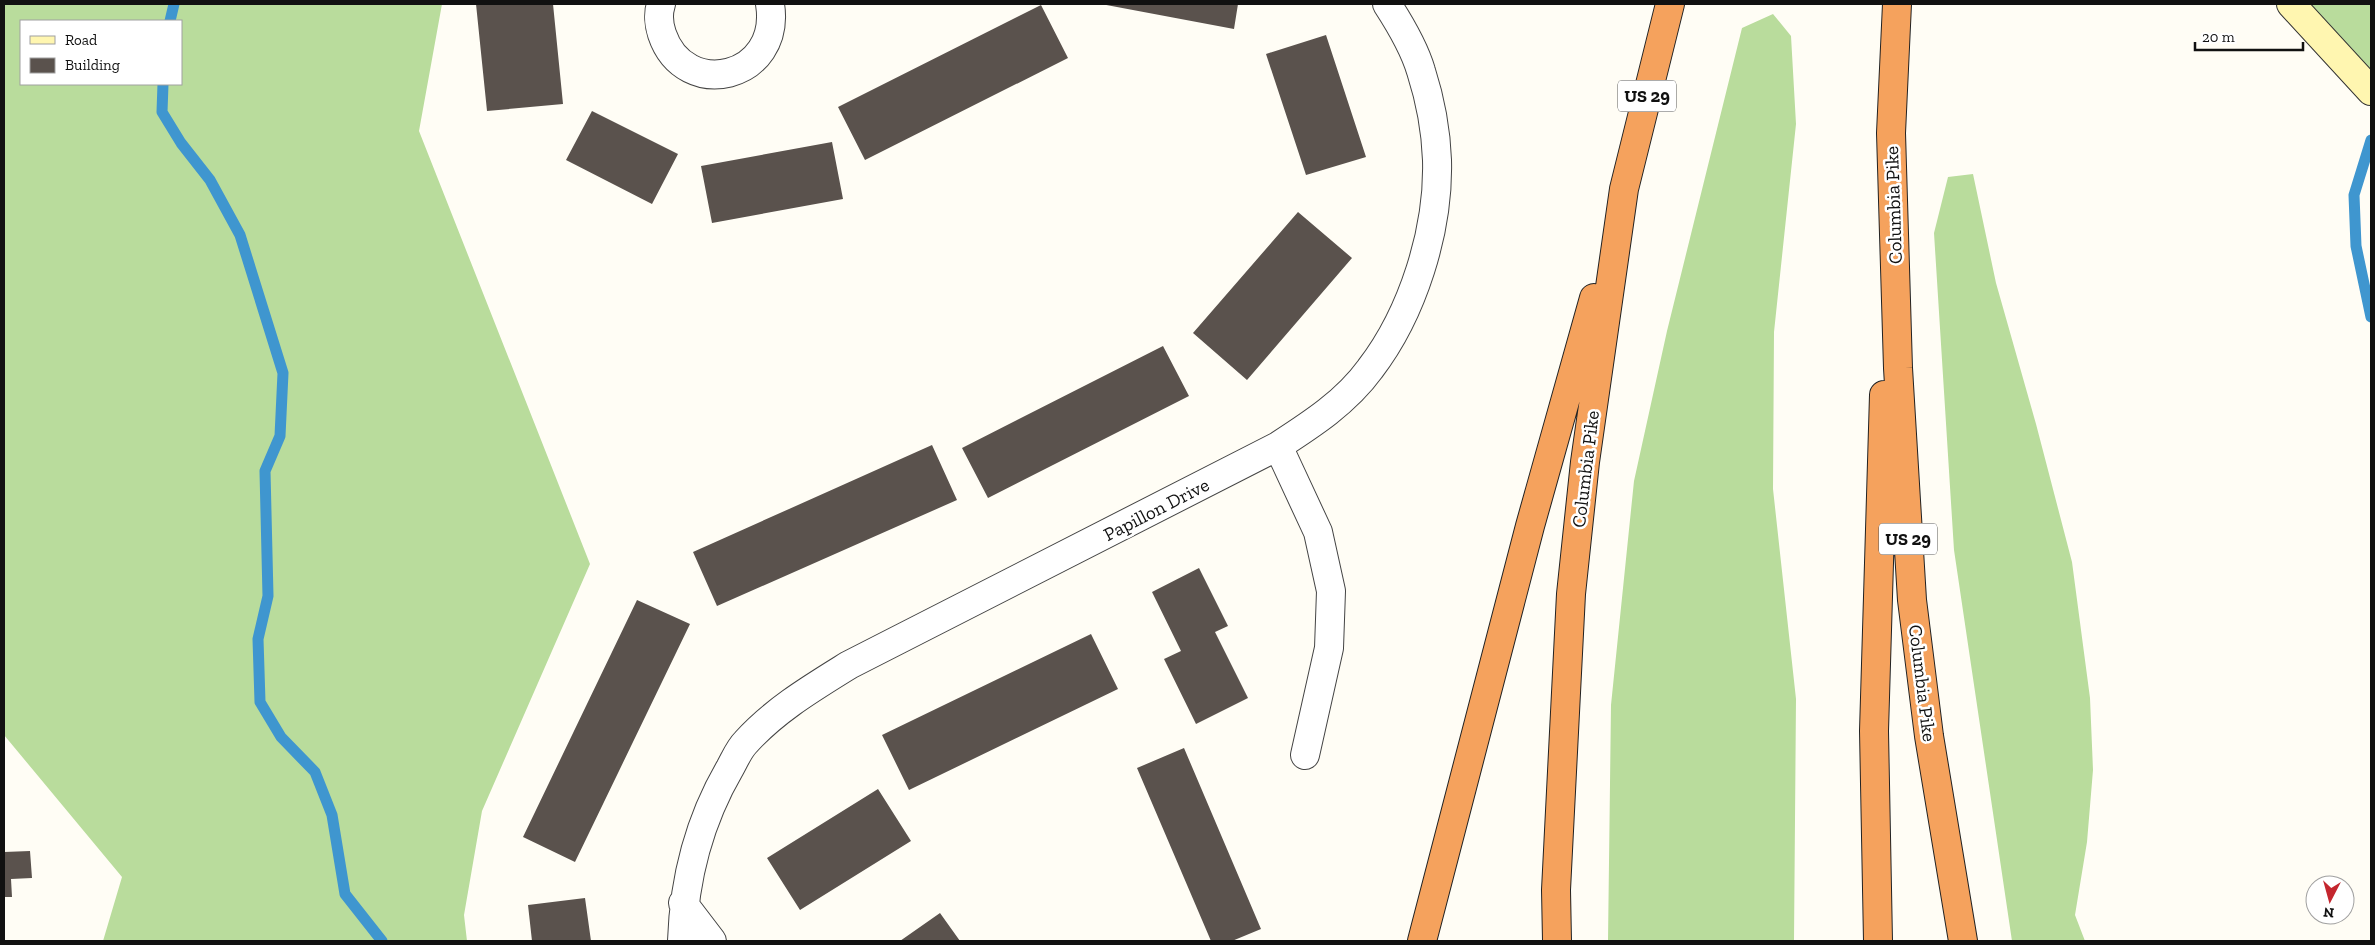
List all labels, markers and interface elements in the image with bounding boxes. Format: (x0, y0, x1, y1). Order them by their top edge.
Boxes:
legend (20, 20, 182, 85)
scale bar (2195, 20, 2302, 52)
text: 20 m (2202, 28, 2235, 46)
text: Road (65, 31, 98, 49)
text: Building (65, 56, 120, 74)
road number: US 29 (1618, 80, 1676, 112)
street label: Columbia Pike (1880, 146, 1907, 264)
street label: Columbia Pike (1567, 409, 1604, 529)
street label: Papillon Drive (1100, 473, 1213, 546)
road number: US 29 (1879, 524, 1937, 554)
street label: Columbia Pike (1904, 623, 1941, 743)
north arrow (2305, 875, 2355, 925)
text: N (2322, 903, 2335, 921)

